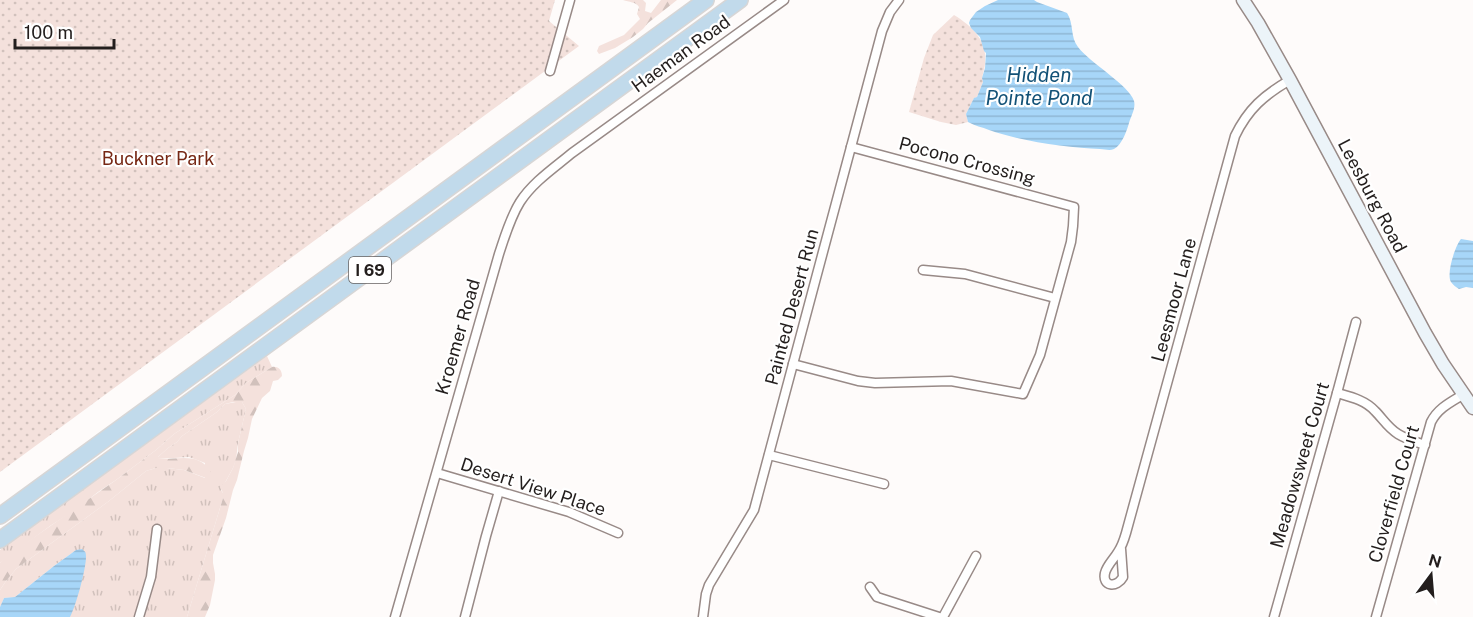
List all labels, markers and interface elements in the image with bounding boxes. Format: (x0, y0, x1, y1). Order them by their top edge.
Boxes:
street label: Haeman Road (627, 11, 734, 96)
scale bar (15, 12, 114, 50)
text: 100 m (24, 22, 73, 43)
water label: Hidden Pointe Pond (985, 63, 1093, 110)
street label: Pocono Crossing (897, 132, 1037, 189)
street label: Leesburg Road (1334, 135, 1411, 256)
park label: Buckner Park (102, 148, 214, 169)
street label: Painted Desert Run (761, 226, 822, 387)
street label: Leesmoor Lane (1147, 236, 1200, 364)
road number: I 69 (349, 257, 391, 283)
street label: Kroemer Road (431, 277, 484, 397)
street label: Meadowsweet Court (1266, 379, 1333, 550)
street label: Cloverfield Court (1364, 423, 1423, 565)
street label: Desert View Place (458, 453, 608, 520)
north arrow (1401, 545, 1461, 605)
text: N (1426, 550, 1444, 572)

